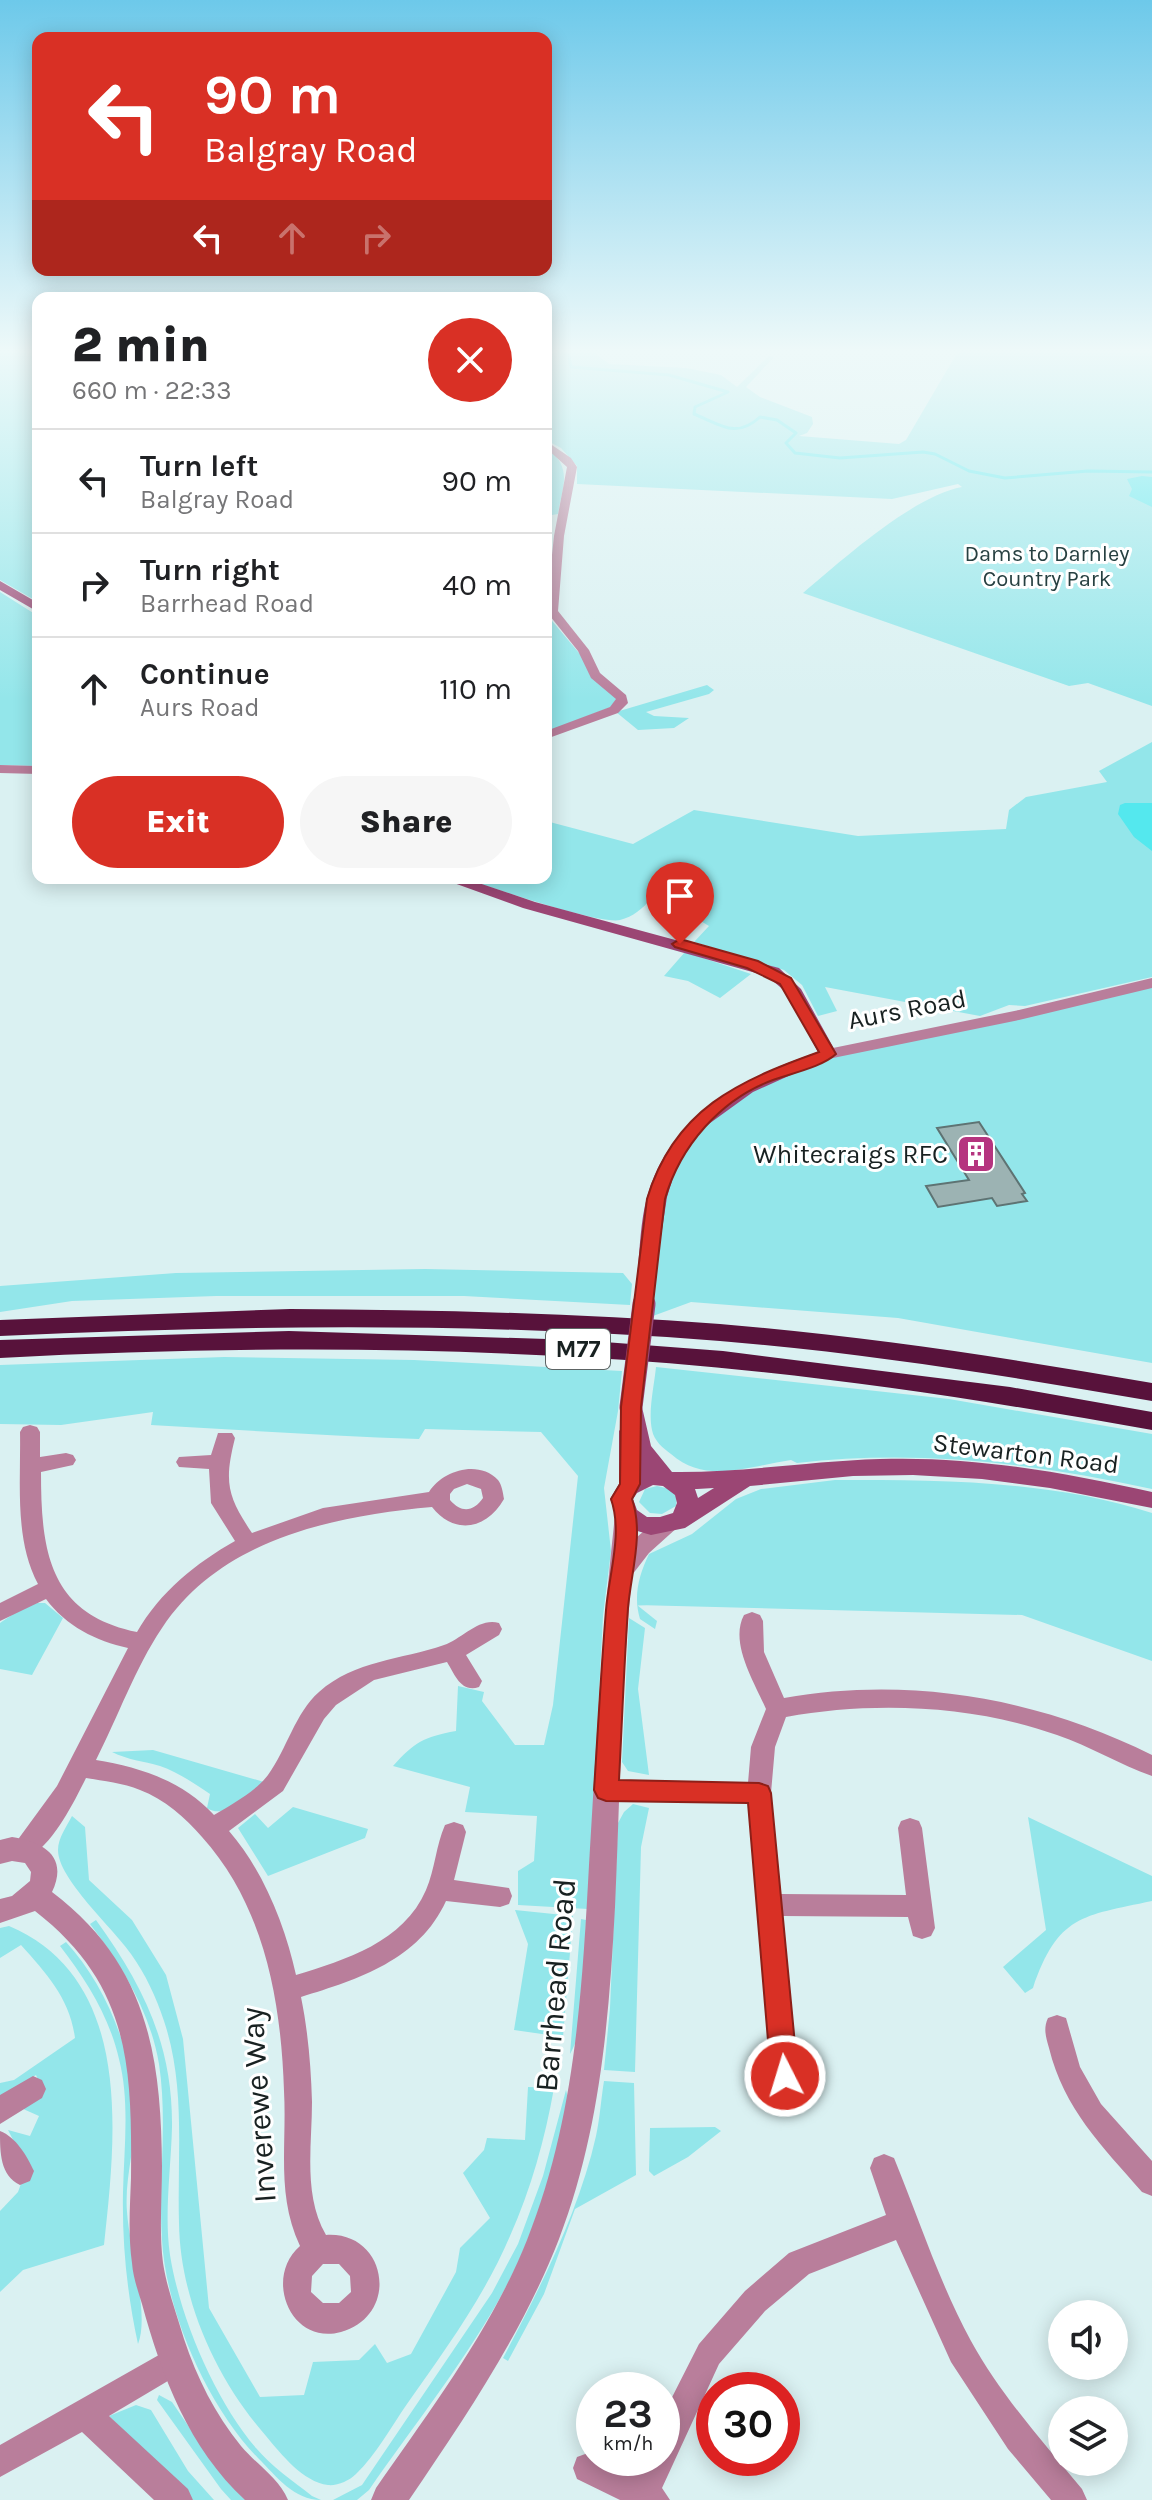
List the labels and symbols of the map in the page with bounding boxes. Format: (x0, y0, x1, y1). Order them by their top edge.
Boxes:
park label: Dams to Darnley Country Park (964, 541, 1130, 592)
pin (646, 862, 714, 944)
street label: Aurs Road (845, 983, 969, 1036)
building icon: Whitecraigs RFC (955, 1133, 997, 1175)
place label: Whitecraigs RFC (753, 1139, 948, 1170)
road number: M77 (546, 1329, 610, 1369)
street label: Stewarton Road (931, 1427, 1121, 1480)
street label: Barrhead Road (528, 1877, 583, 2093)
street label: Inverewe Way (233, 2006, 284, 2204)
position arrow (743, 2034, 827, 2118)
speed limit sign: 30 (696, 2372, 800, 2476)

